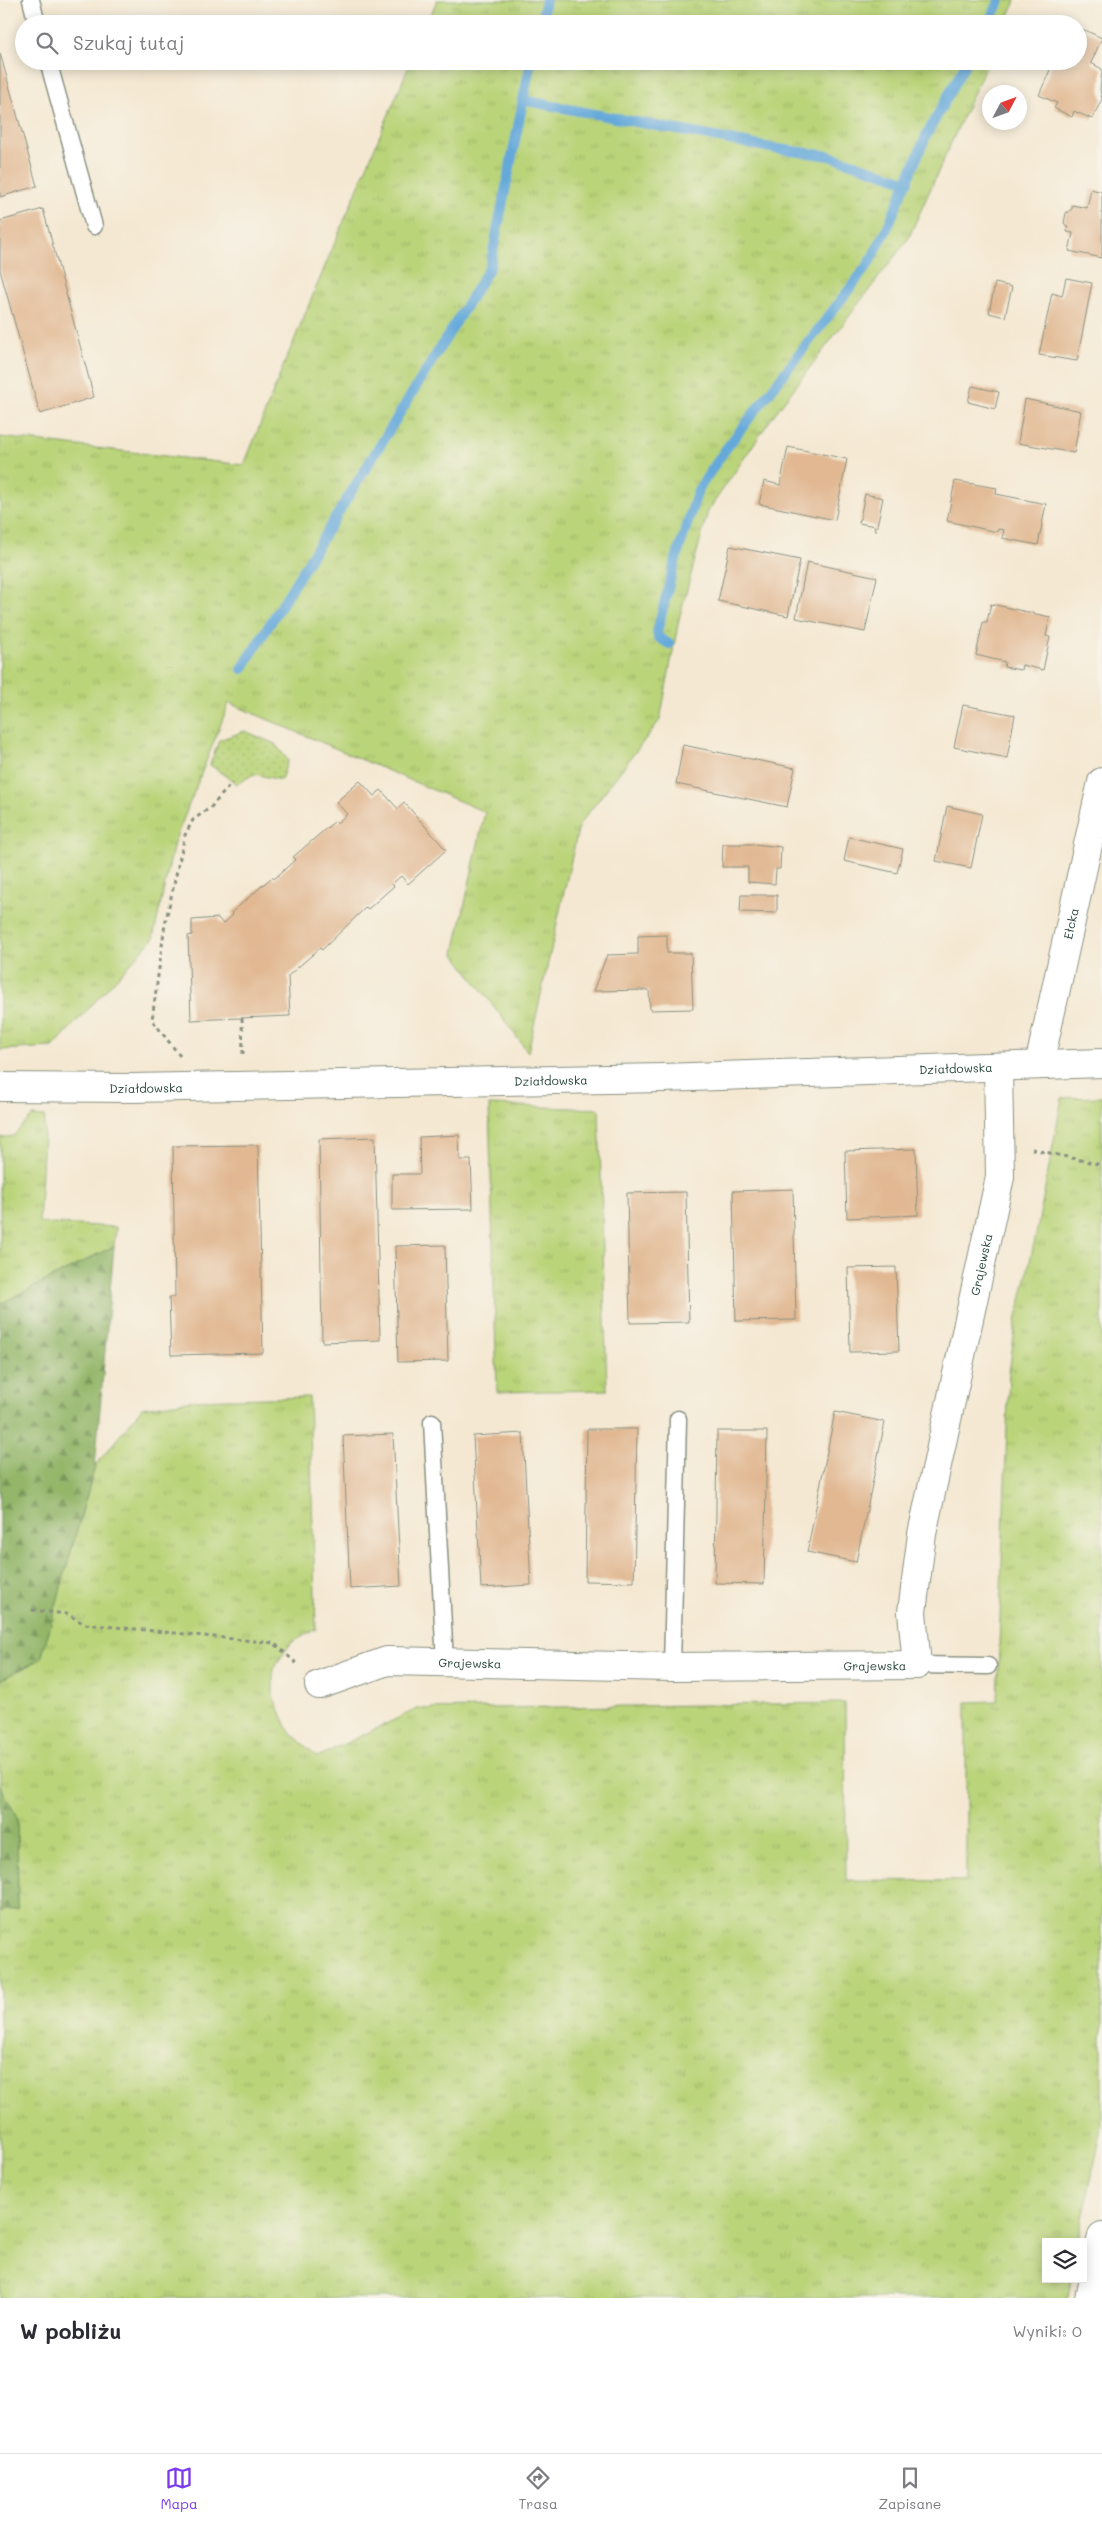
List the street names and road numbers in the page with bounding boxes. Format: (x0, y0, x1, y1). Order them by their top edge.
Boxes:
street label: Ełcka (1059, 906, 1082, 941)
street label: Działdowska (919, 1059, 993, 1077)
street label: Działdowska (514, 1071, 588, 1089)
street label: Działdowska (109, 1079, 183, 1096)
street label: Grajewska (966, 1232, 995, 1297)
street label: Grajewska (438, 1654, 501, 1671)
street label: Grajewska (843, 1657, 906, 1674)

